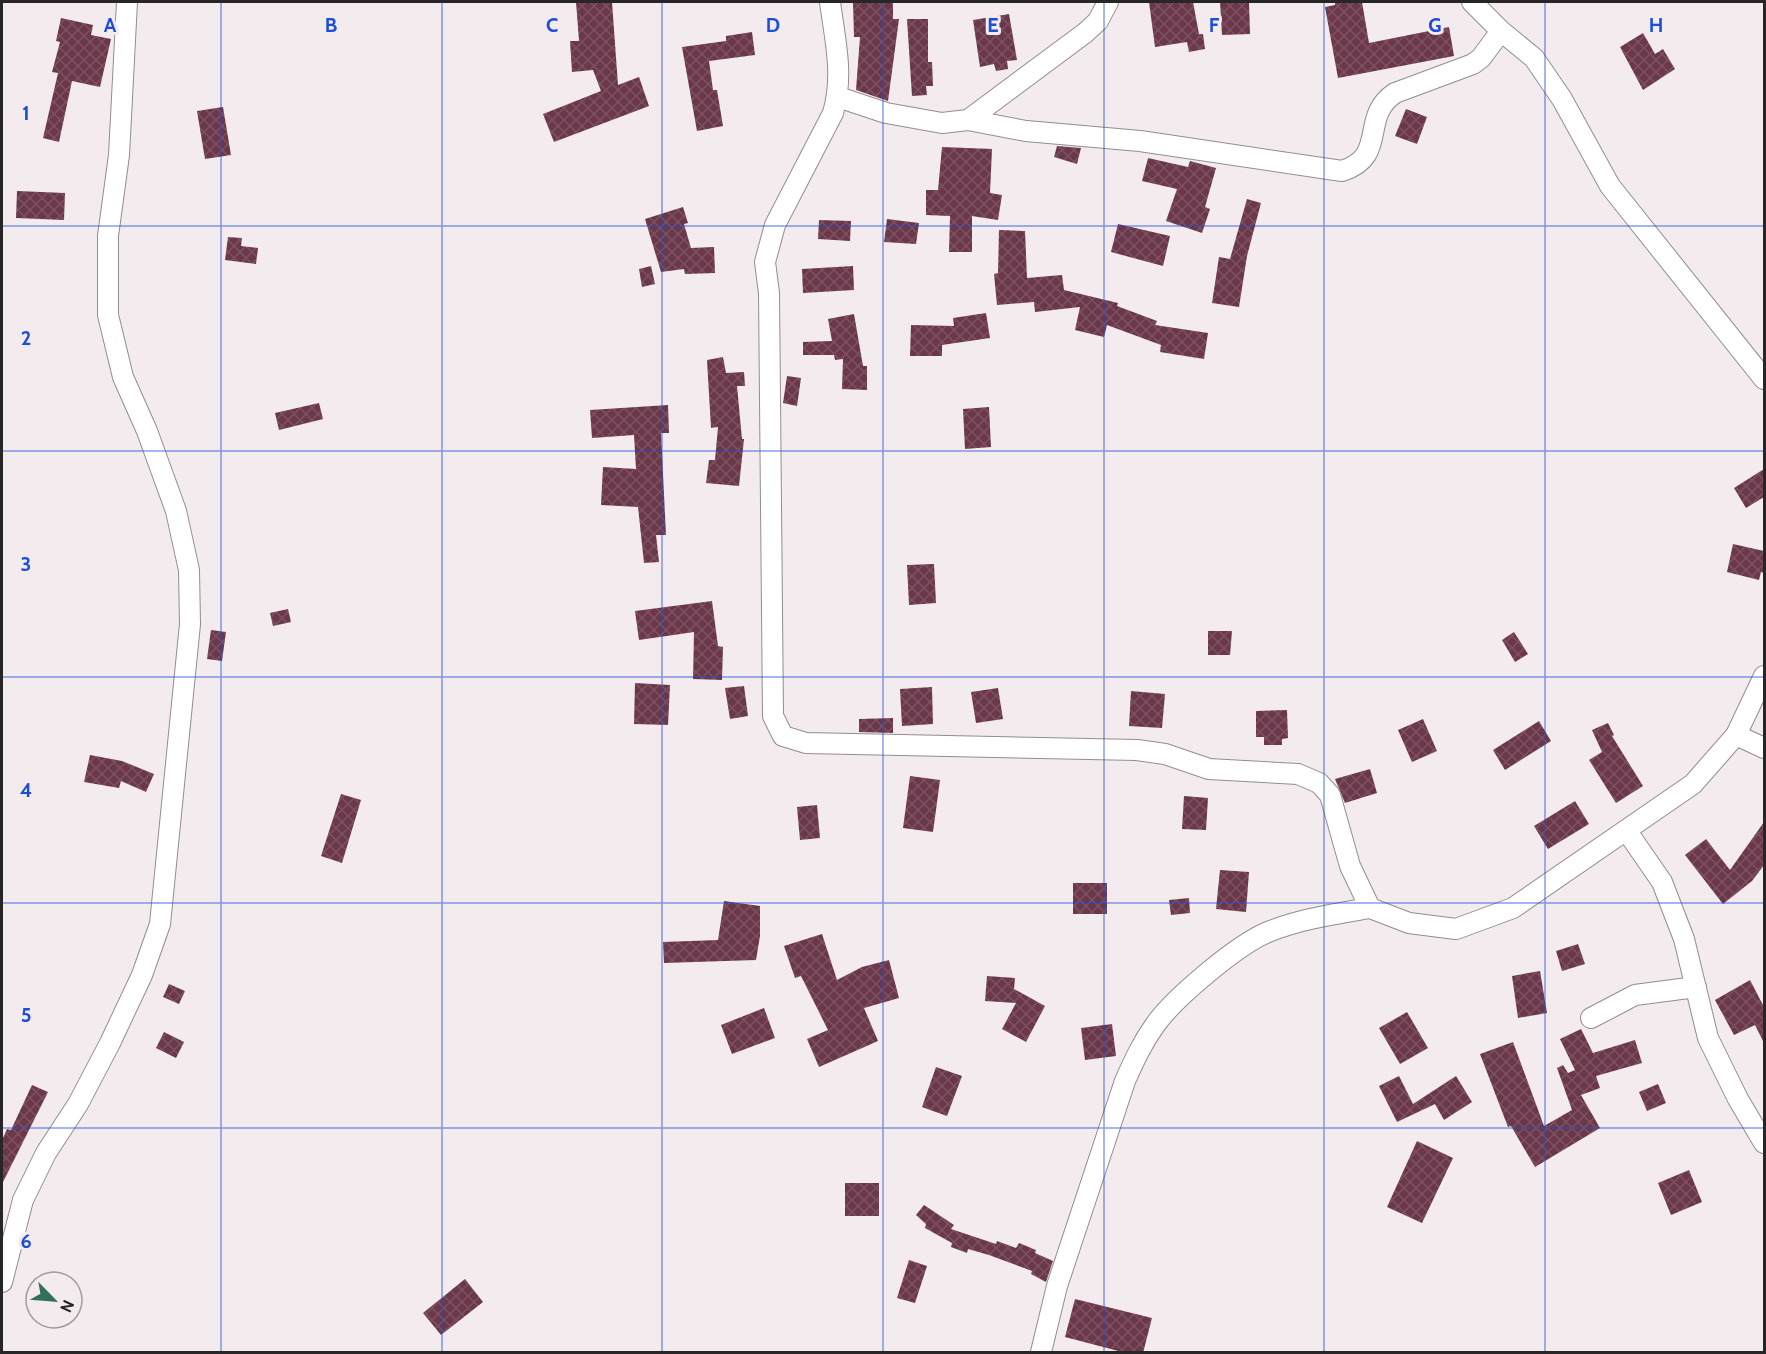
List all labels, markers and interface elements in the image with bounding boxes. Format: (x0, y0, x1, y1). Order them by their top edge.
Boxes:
text: A (104, 13, 117, 37)
text: B (325, 13, 337, 37)
text: C (546, 13, 558, 37)
text: D (766, 13, 780, 37)
text: E (987, 13, 999, 37)
text: F (1209, 13, 1220, 37)
text: G (1428, 13, 1442, 37)
text: H (1649, 13, 1663, 37)
text: 1 (22, 101, 30, 125)
text: 2 (21, 326, 31, 350)
text: 3 (21, 552, 31, 576)
text: 4 (20, 778, 32, 802)
text: 5 (21, 1003, 31, 1027)
text: 6 (20, 1229, 32, 1253)
north arrow (24, 1270, 84, 1330)
text: N (56, 1297, 78, 1315)

